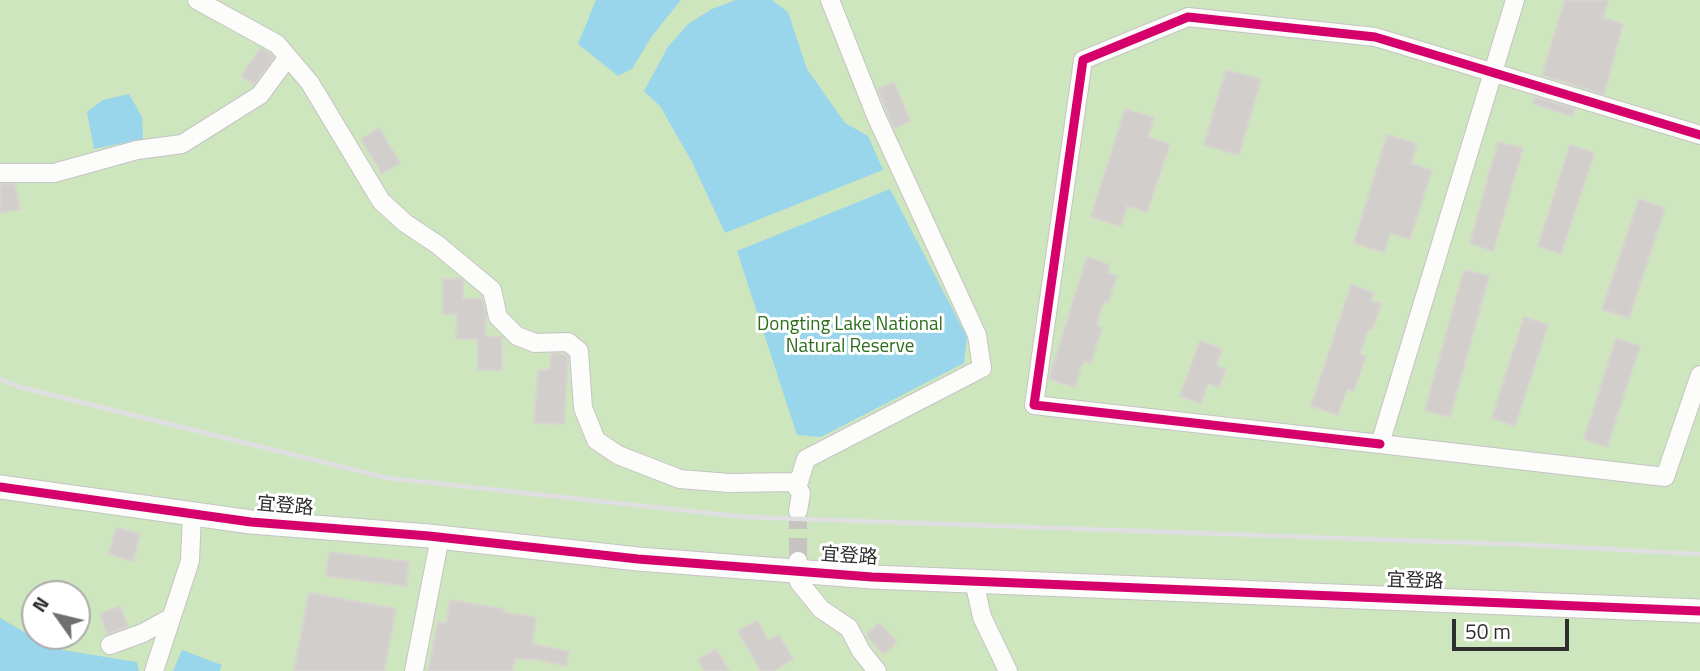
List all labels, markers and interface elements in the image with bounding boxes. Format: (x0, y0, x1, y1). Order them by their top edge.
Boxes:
park label: Dongting Lake National Natural Reserve (757, 314, 943, 358)
street label: 宜登路 (256, 493, 314, 521)
street label: 宜登路 (820, 544, 878, 570)
street label: 宜登路 (1386, 570, 1444, 594)
north arrow (21, 580, 91, 650)
text: N (24, 591, 56, 618)
scale bar (1455, 604, 1572, 648)
text: 50 m (1465, 615, 1511, 647)

